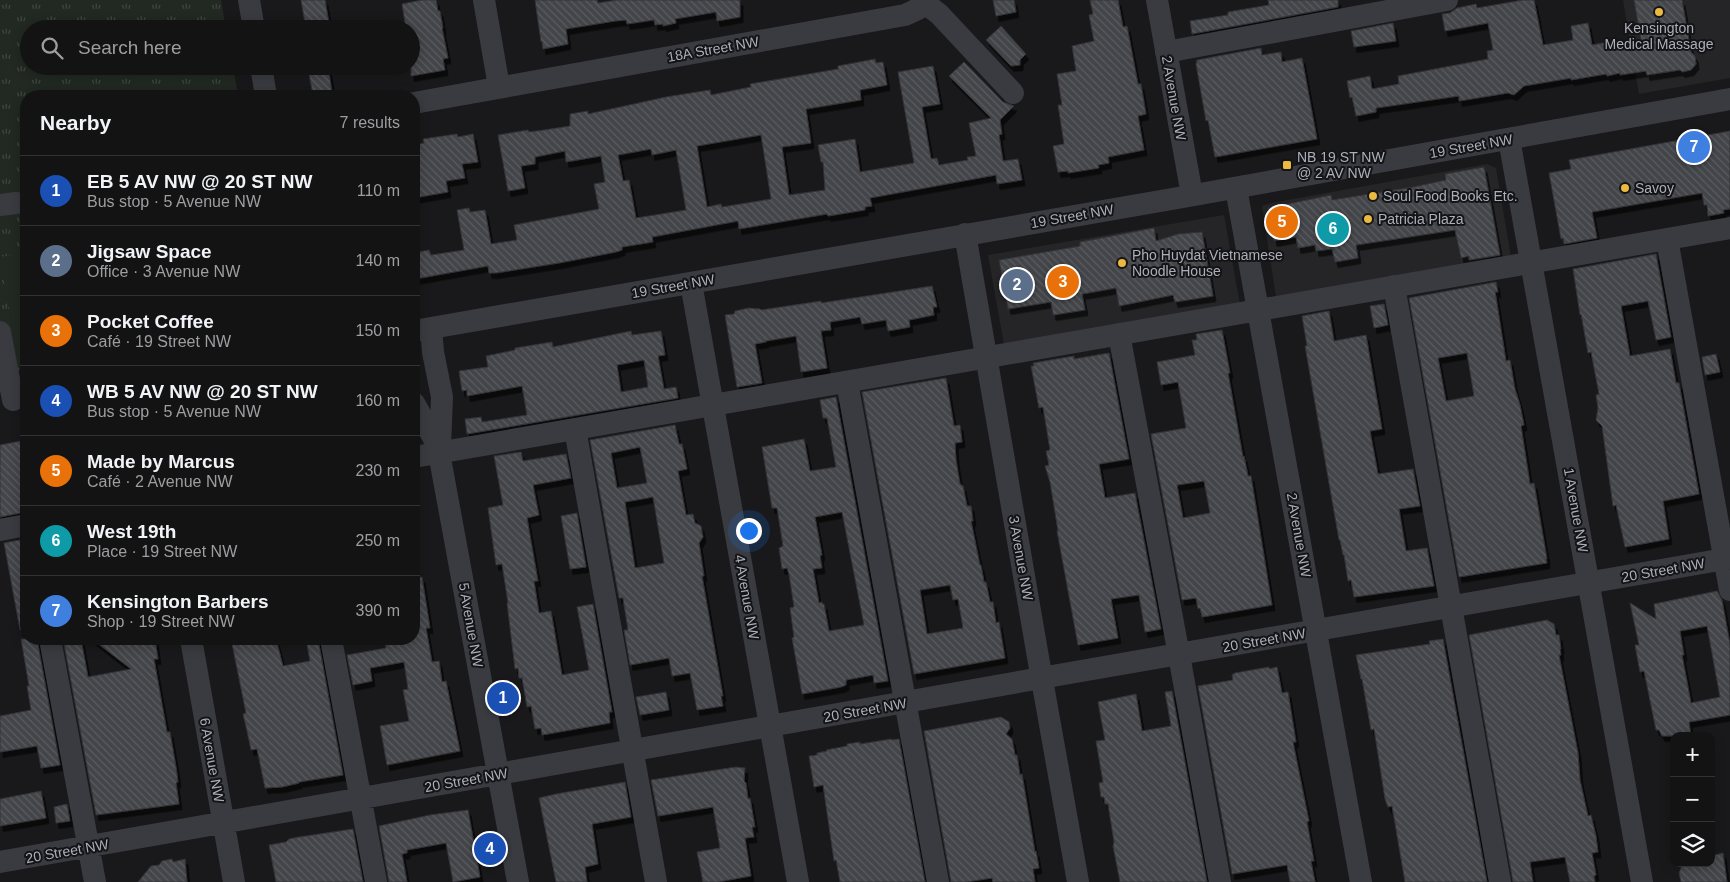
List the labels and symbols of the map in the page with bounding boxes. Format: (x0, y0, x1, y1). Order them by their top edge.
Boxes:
marker: Kensington Medical Massage (1653, 6, 1665, 18)
place label: Kensington Medical Massage (1605, 20, 1714, 52)
street label: 18A Street NW (666, 33, 761, 65)
street label: 2 Avenue NW (1159, 55, 1189, 142)
pin: 7 (1678, 128, 1710, 166)
street label: 19 Street NW (1428, 131, 1515, 161)
place label: NB 19 ST NW @ 2 AV NW (1297, 149, 1385, 181)
marker: NB 19 ST NW @ 2 AV NW (1281, 159, 1293, 171)
place label: Savoy (1635, 180, 1674, 196)
marker: Savoy (1619, 182, 1631, 194)
place label: Soul Food Books Etc. (1383, 188, 1518, 204)
marker: Soul Food Books Etc. (1367, 190, 1379, 202)
street label: 19 Street NW (1029, 201, 1116, 231)
pin: 5 (1266, 203, 1298, 241)
pin: 6 (1317, 210, 1349, 248)
place label: Patricia Plaza (1378, 211, 1464, 227)
marker: Patricia Plaza (1362, 213, 1374, 225)
place label: Pho Huydat Vietnamese Noodle House (1132, 247, 1283, 279)
marker: Pho Huydat Vietnamese Noodle House (1116, 257, 1128, 269)
pin: 3 (1047, 263, 1079, 301)
pin: 2 (1001, 266, 1033, 304)
street label: 19 Street NW (630, 271, 717, 301)
street label: 1 Avenue NW (1561, 467, 1591, 554)
street label: 2 Avenue NW (1284, 492, 1314, 579)
street label: 3 Avenue NW (1006, 515, 1036, 602)
your location (736, 518, 762, 544)
street label: 4 Avenue NW (732, 554, 762, 641)
street label: 20 Street NW (1620, 555, 1707, 585)
street label: 5 Avenue NW (456, 582, 486, 669)
street label: 20 Street NW (1221, 625, 1308, 655)
pin: 1 (487, 679, 519, 717)
street label: 20 Street NW (822, 695, 909, 725)
street label: 6 Avenue NW (197, 717, 227, 804)
street label: 20 Street NW (423, 765, 510, 795)
pin: 4 (474, 830, 506, 868)
street label: 20 Street NW (24, 836, 111, 866)

